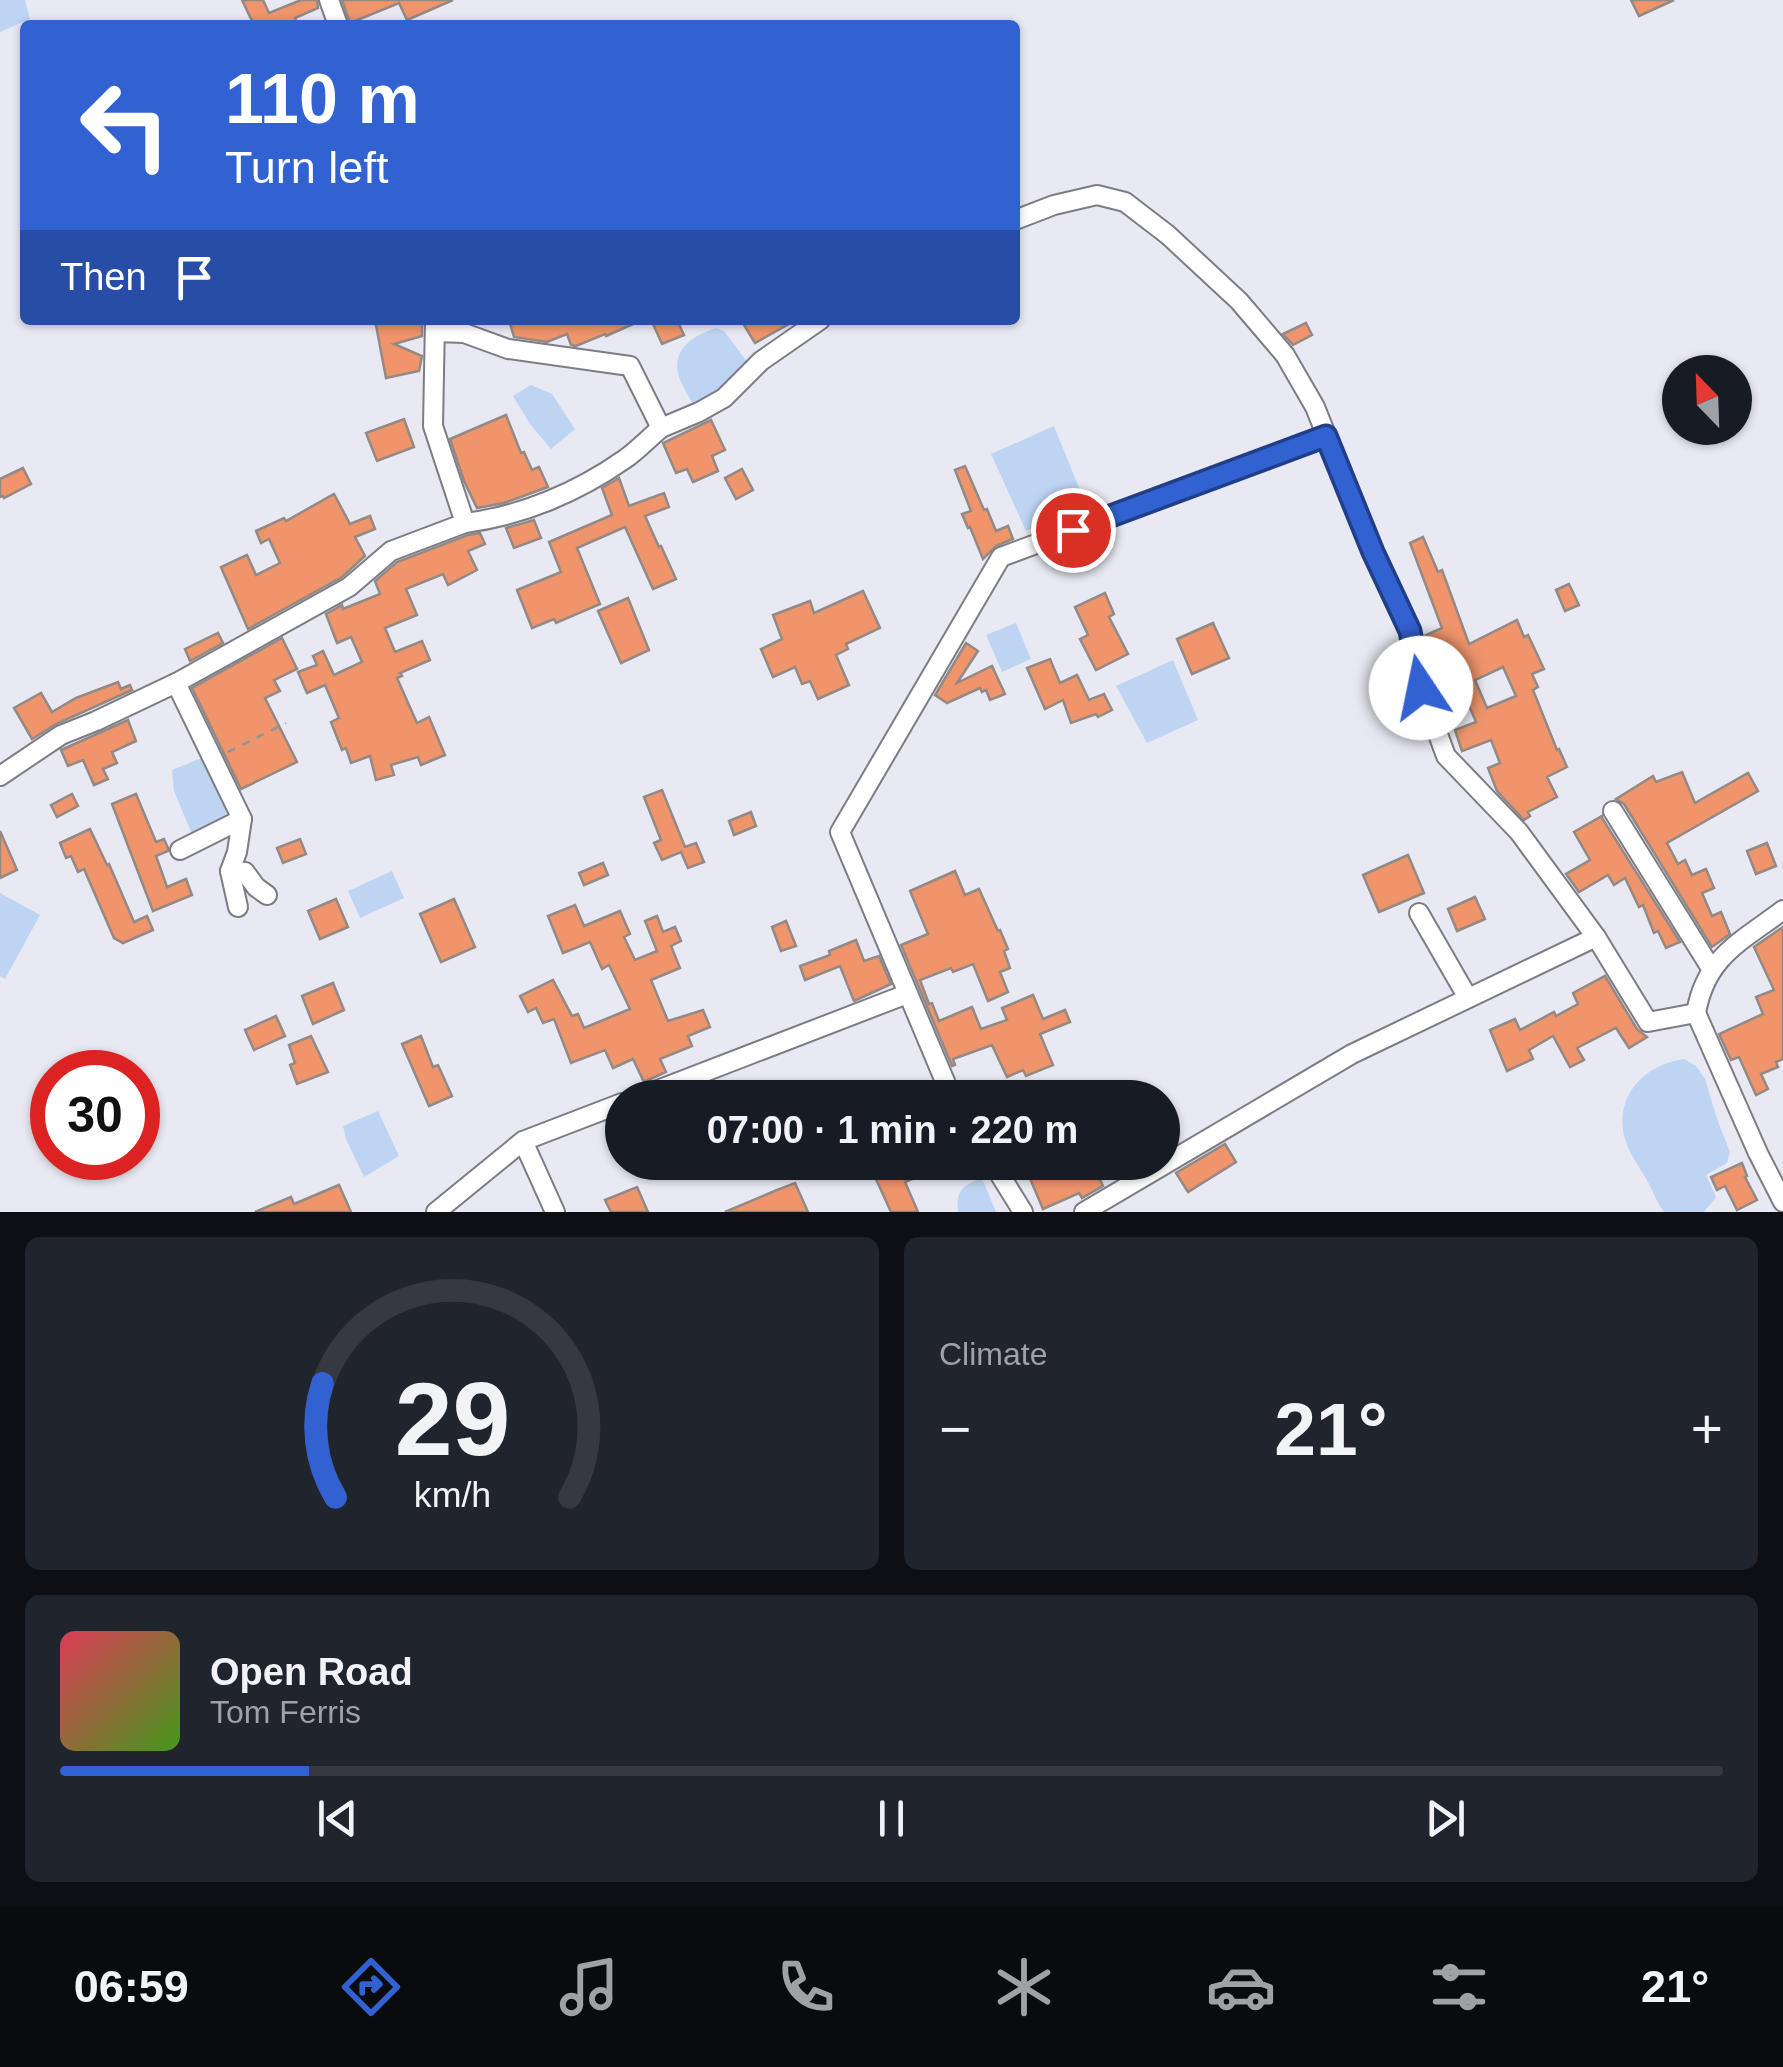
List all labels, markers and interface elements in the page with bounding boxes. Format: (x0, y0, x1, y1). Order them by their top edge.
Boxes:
icon: left (60, 60, 190, 190)
text: 110 m (225, 60, 420, 138)
text: Turn left (225, 142, 388, 193)
icon: arrive (167, 250, 222, 305)
text: Then (60, 256, 147, 298)
north arrow (1662, 355, 1752, 445)
map controls (1662, 355, 1752, 445)
pin (1031, 488, 1116, 573)
icon: arrive (1046, 503, 1101, 558)
position arrow (1369, 636, 1473, 740)
speed limit sign: 30 (30, 1050, 160, 1180)
text: 07:00 · 1 min · 220 m (707, 1109, 1078, 1151)
text: Climate (939, 1336, 1047, 1372)
text: 29 (394, 1361, 510, 1477)
text: 21° (1274, 1387, 1388, 1471)
text: − (939, 1398, 971, 1460)
text: + (1691, 1398, 1723, 1460)
text: km/h (413, 1475, 491, 1515)
text: Open Road (210, 1651, 413, 1693)
text: Tom Ferris (210, 1694, 361, 1730)
icon: previous (310, 1791, 365, 1846)
icon: pause (864, 1791, 919, 1846)
icon: next (1418, 1791, 1473, 1846)
icon: directions (336, 1952, 406, 2022)
icon: music (554, 1952, 624, 2022)
icon: phone (771, 1952, 841, 2022)
icon: climate (989, 1952, 1059, 2022)
icon: car (1206, 1952, 1276, 2022)
icon: filters (1424, 1952, 1494, 2022)
text: 06:59 (74, 1961, 189, 2012)
text: 21° (1641, 1961, 1709, 2012)

